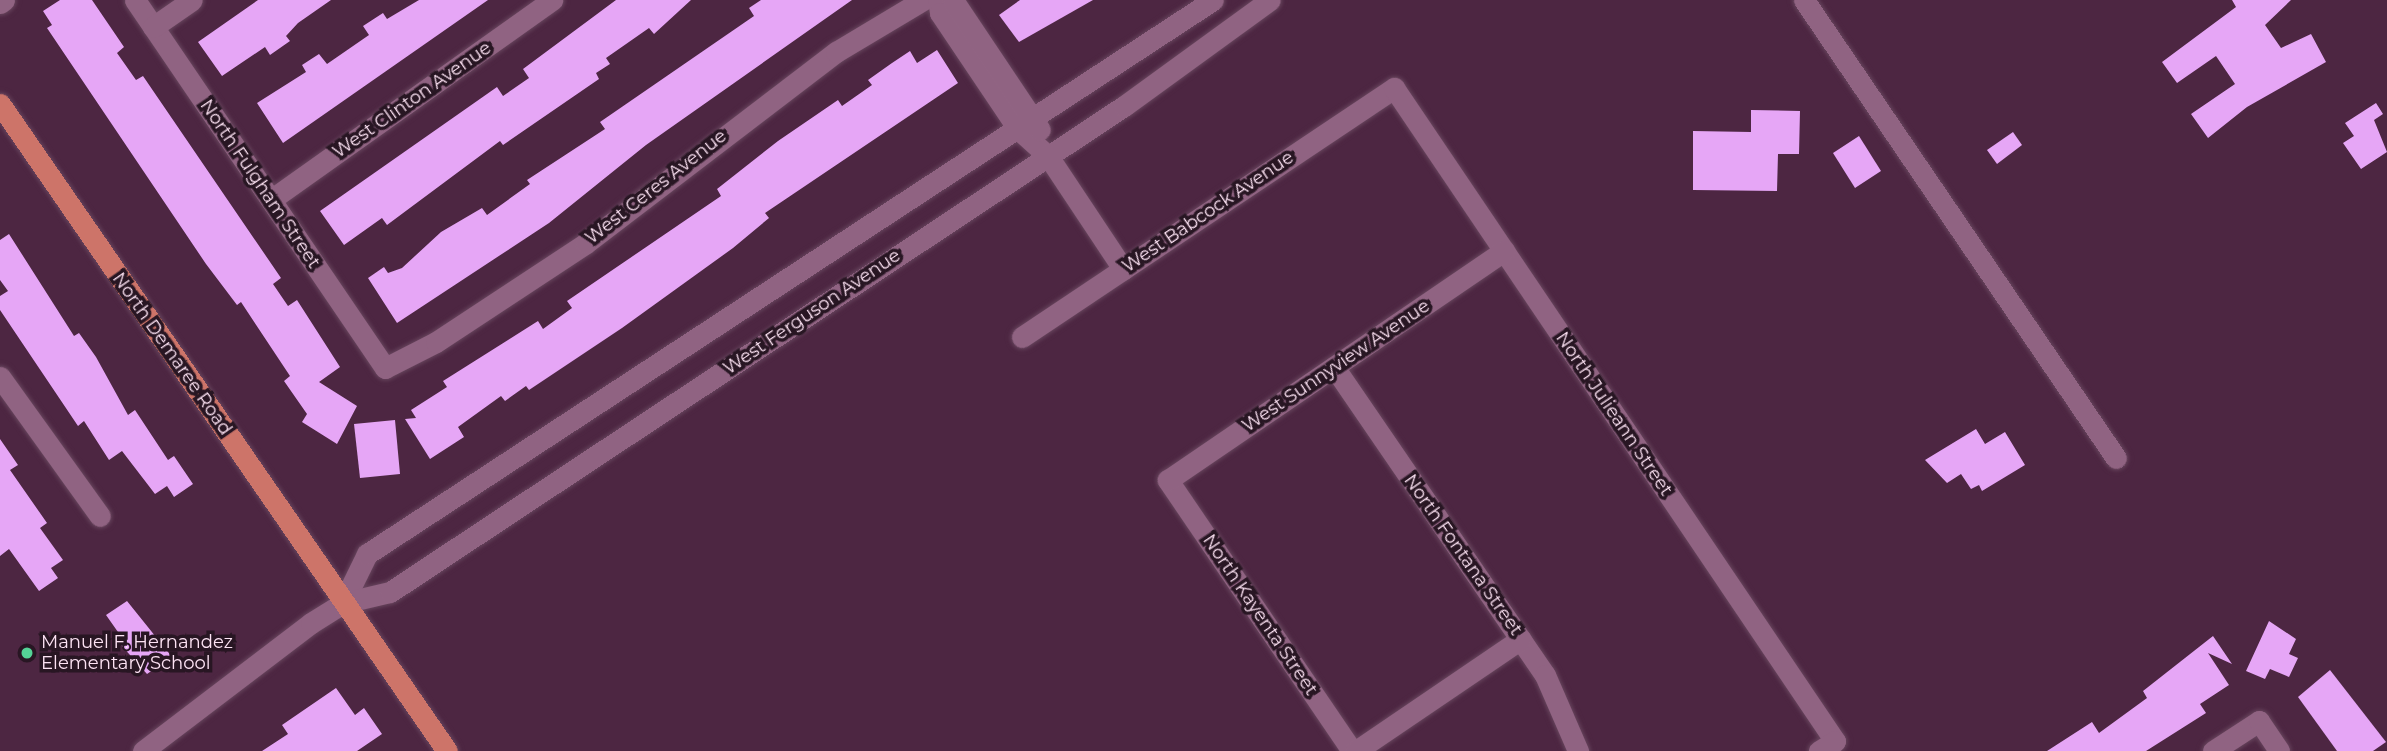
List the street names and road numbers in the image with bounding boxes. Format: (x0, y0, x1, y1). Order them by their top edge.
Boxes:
street label: West Clinton Avenue (329, 37, 495, 163)
street label: North Fulgham Street (195, 95, 325, 273)
street label: West Ceres Avenue (581, 125, 731, 249)
street label: West Babcock Avenue (1118, 147, 1298, 277)
street label: West Ferguson Avenue (719, 245, 905, 379)
street label: North Demaree Road (108, 269, 236, 439)
street label: West Sunnyview Avenue (1238, 295, 1434, 437)
street label: North Julieann Street (1551, 328, 1677, 500)
street label: North Fontana Street (1399, 470, 1527, 640)
street label: North Kayenta Street (1198, 530, 1322, 700)

